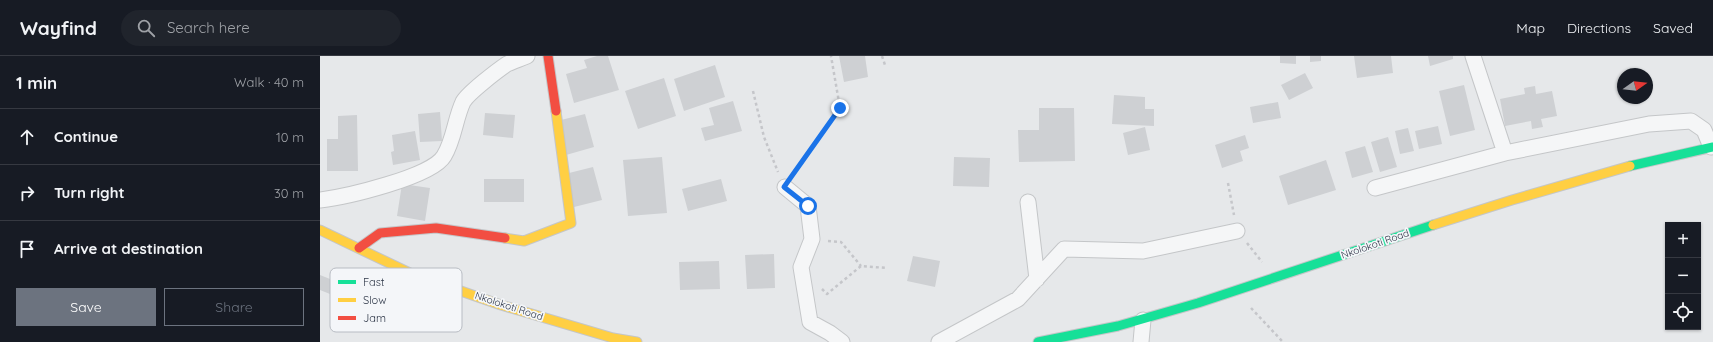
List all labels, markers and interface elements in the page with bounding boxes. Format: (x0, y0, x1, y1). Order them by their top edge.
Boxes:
search box (121, 10, 401, 46)
text: Wayfind (20, 16, 97, 40)
icon: search (135, 17, 157, 39)
text: Search here (167, 18, 250, 37)
text: Map (1516, 19, 1545, 37)
text: Directions (1567, 19, 1631, 37)
text: Saved (1653, 19, 1693, 37)
north arrow (1617, 68, 1653, 104)
text: 1 min (16, 72, 57, 93)
text: Walk · 40 m (234, 74, 304, 90)
route end (831, 99, 849, 117)
icon: ahead (16, 126, 38, 148)
text: Continue (54, 127, 118, 146)
text: 10 m (276, 129, 304, 145)
icon: right (16, 182, 38, 204)
text: Turn right (54, 183, 125, 202)
text: 30 m (274, 185, 304, 201)
route start (799, 197, 817, 215)
map controls (1665, 222, 1701, 330)
button: + (1665, 222, 1701, 258)
street label: Nkolokoti Road (1339, 226, 1411, 262)
icon: arrive (16, 238, 38, 260)
text: Arrive at destination (54, 239, 203, 258)
button: − (1665, 258, 1701, 294)
legend (330, 268, 462, 332)
text: Fast (363, 275, 385, 289)
button: Save (16, 288, 156, 326)
button: Share (164, 288, 304, 326)
street label: Nkolokoti Road (473, 289, 545, 323)
text: Slow (363, 293, 387, 307)
button: locate (1665, 294, 1701, 330)
text: Jam (363, 311, 386, 325)

